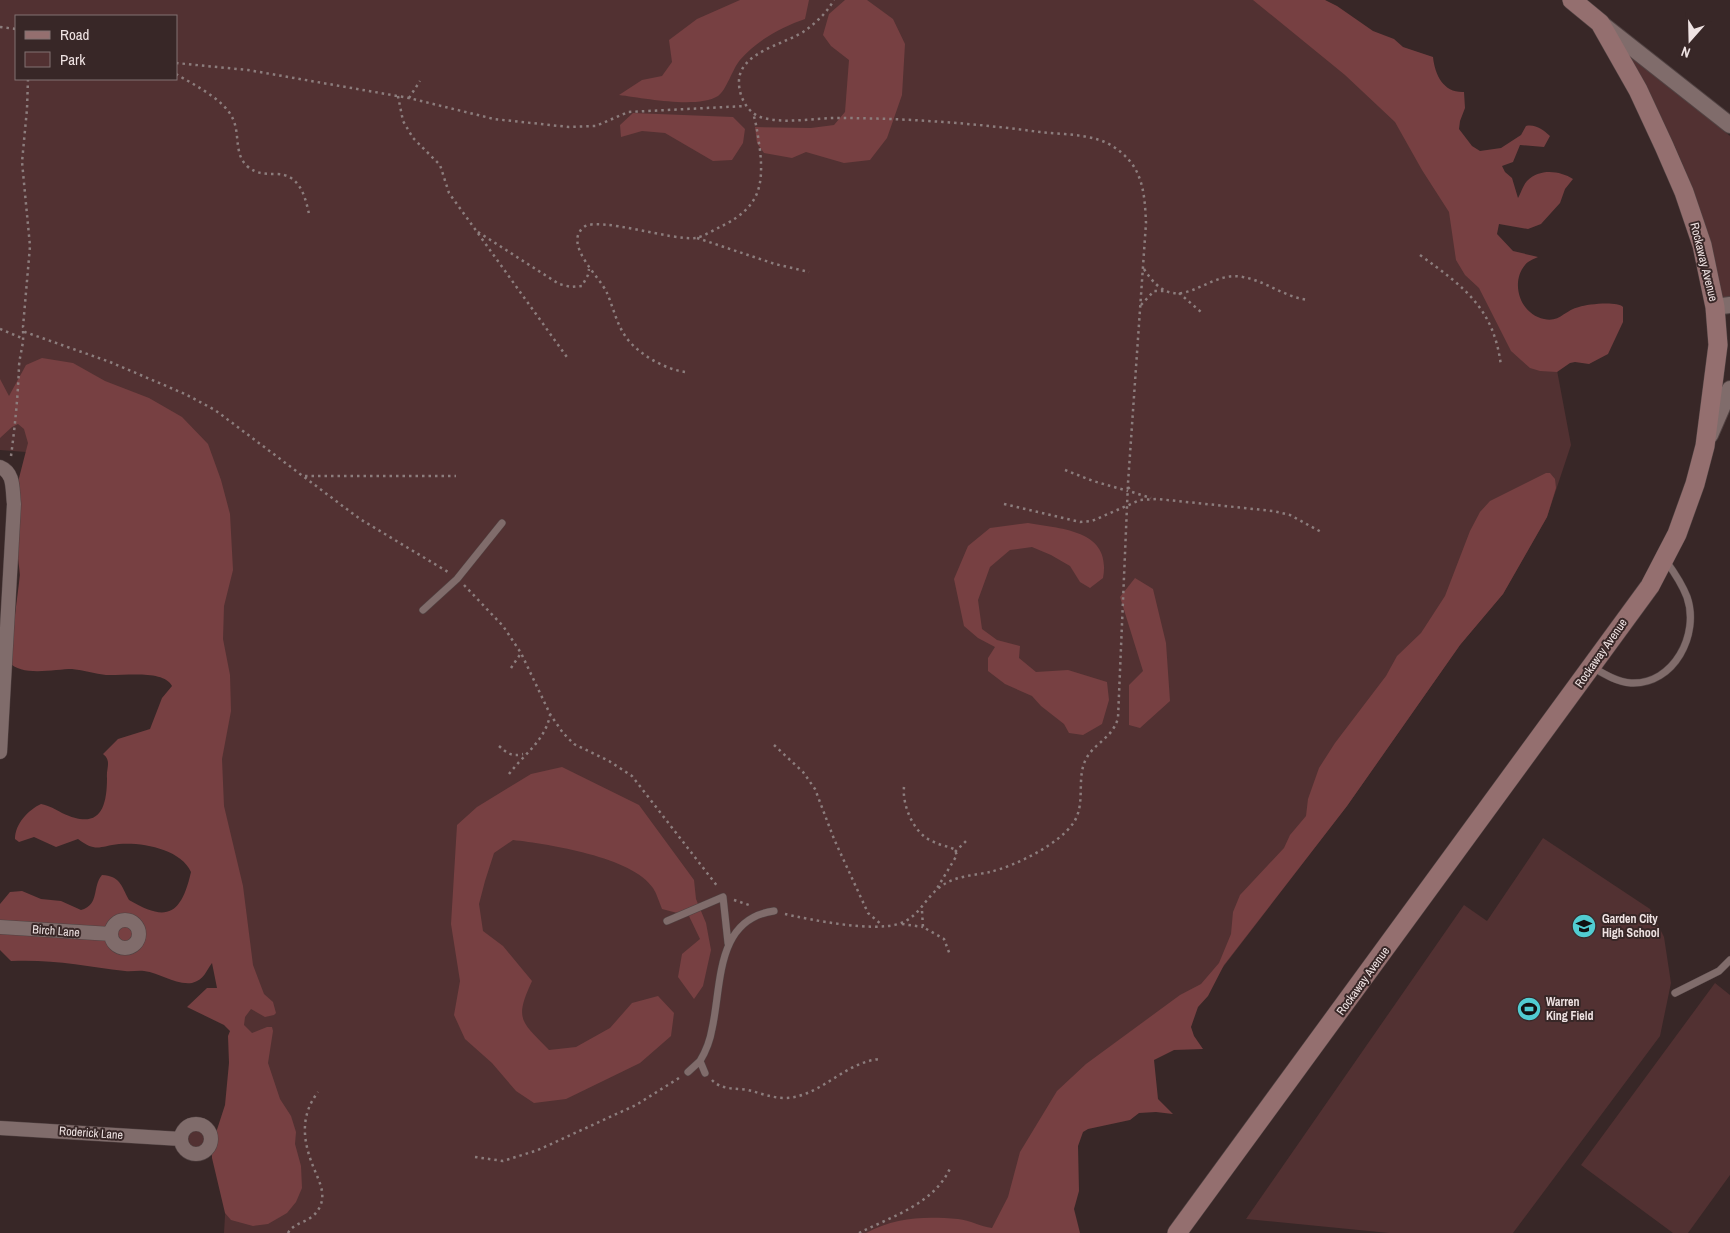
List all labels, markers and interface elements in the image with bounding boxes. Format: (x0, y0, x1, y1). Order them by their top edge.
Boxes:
legend (15, 15, 178, 80)
north arrow (1665, 15, 1715, 65)
text: Road (60, 24, 89, 45)
text: N (1679, 42, 1693, 62)
text: Park (60, 49, 86, 70)
street label: Rockaway Avenue (1686, 221, 1722, 303)
street label: Rockaway Avenue (1571, 615, 1631, 691)
place label: Garden City High School (1602, 911, 1660, 941)
school or university icon: Garden City High School (1571, 913, 1597, 939)
street label: Birch Lane (32, 921, 80, 941)
street label: Rockaway Avenue (1333, 944, 1393, 1018)
place label: Warren King Field (1546, 994, 1594, 1024)
sports icon: Warren King Field (1516, 996, 1542, 1022)
street label: Roderick Lane (59, 1123, 123, 1143)

